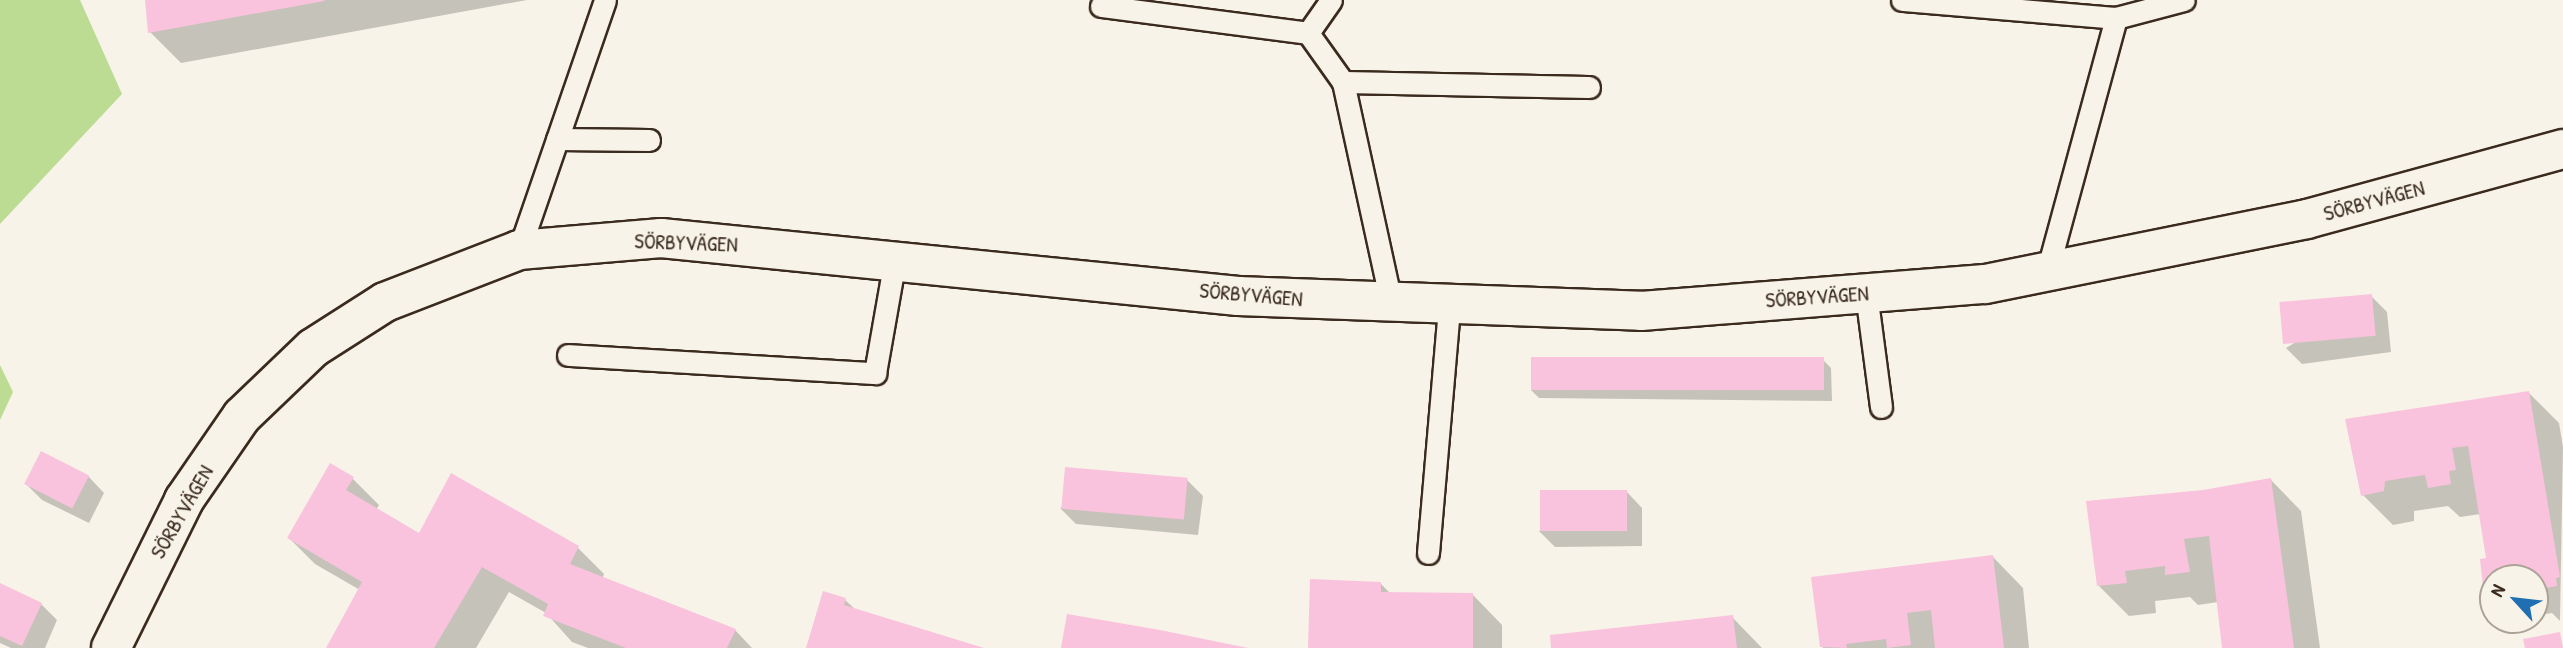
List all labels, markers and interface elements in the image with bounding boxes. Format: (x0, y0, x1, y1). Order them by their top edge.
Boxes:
street label: SÖRBYVÄGEN (2321, 175, 2427, 227)
street label: SÖRBYVÄGEN (634, 229, 738, 257)
street label: SÖRBYVÄGEN (1198, 278, 1304, 312)
street label: SÖRBYVÄGEN (1765, 281, 1869, 313)
street label: SÖRBYVÄGEN (145, 461, 219, 563)
north arrow (2479, 564, 2549, 634)
text: N (2483, 580, 2511, 601)

